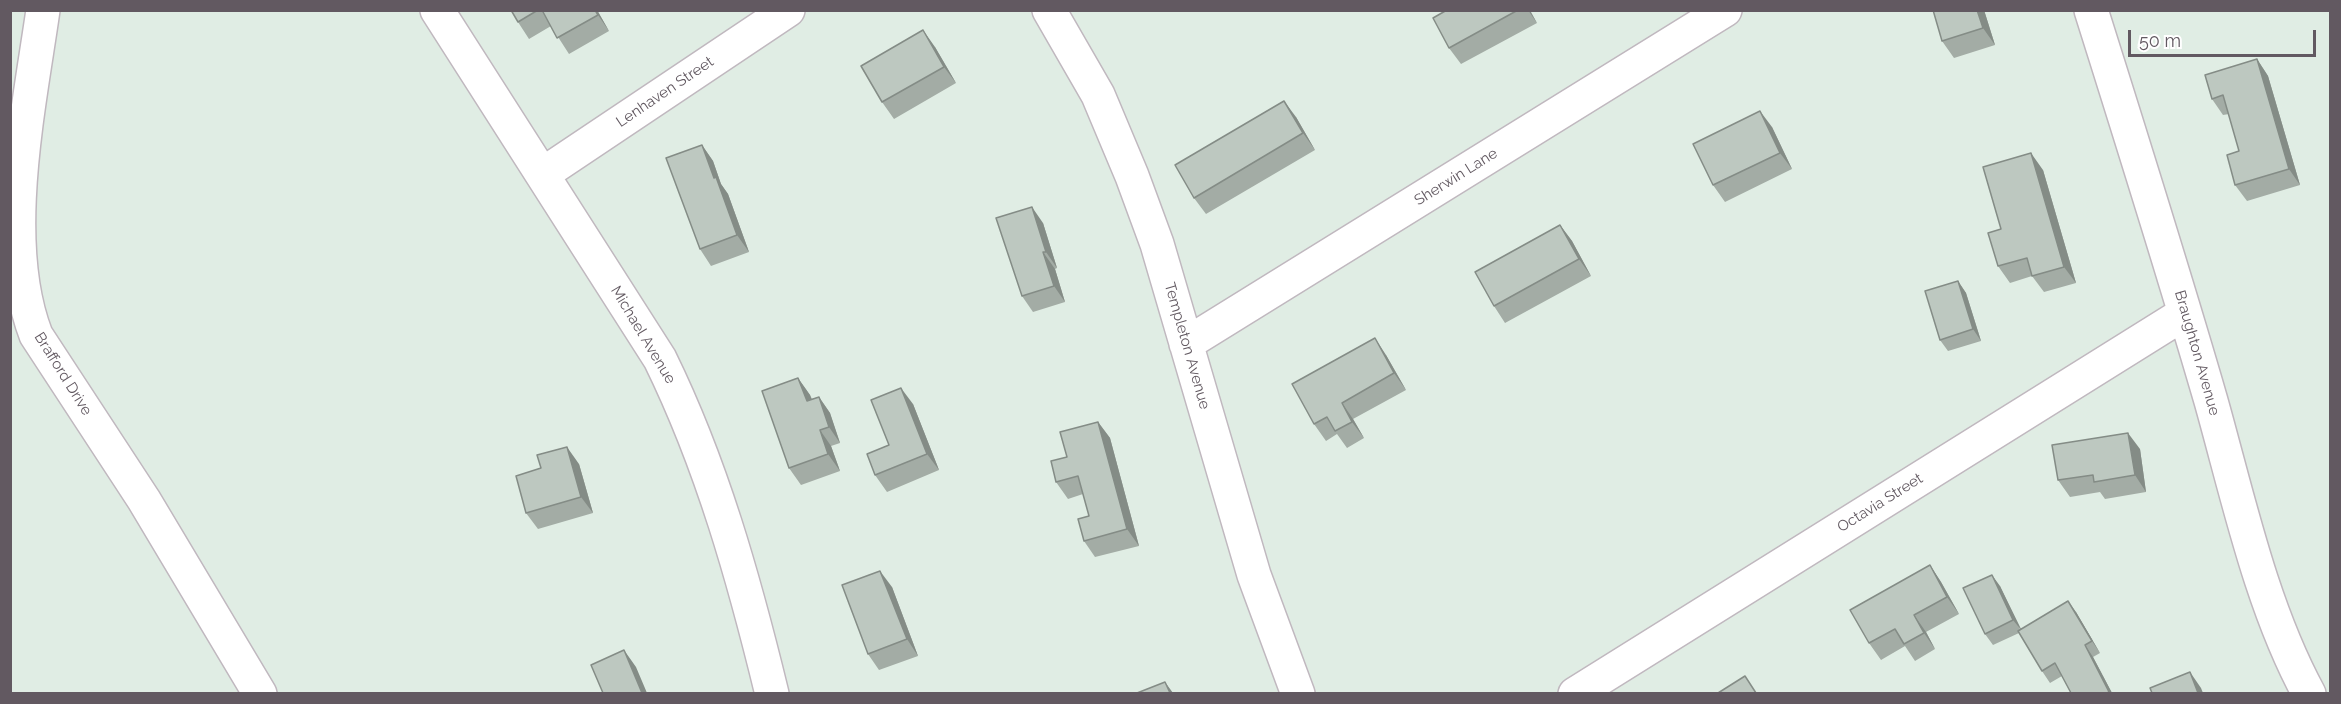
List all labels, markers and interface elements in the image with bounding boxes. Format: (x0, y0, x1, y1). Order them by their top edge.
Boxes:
scale bar (2131, 18, 2318, 56)
text: 50 m (2139, 30, 2181, 51)
street label: Lenhaven Street (613, 53, 717, 131)
street label: Sherwin Lane (1411, 144, 1501, 210)
street label: Templeton Avenue (1160, 280, 1214, 412)
street label: Michael Avenue (607, 283, 679, 387)
street label: Braughton Avenue (2171, 288, 2223, 418)
street label: Brafford Drive (30, 329, 96, 419)
street label: Octavia Street (1834, 470, 1926, 536)

